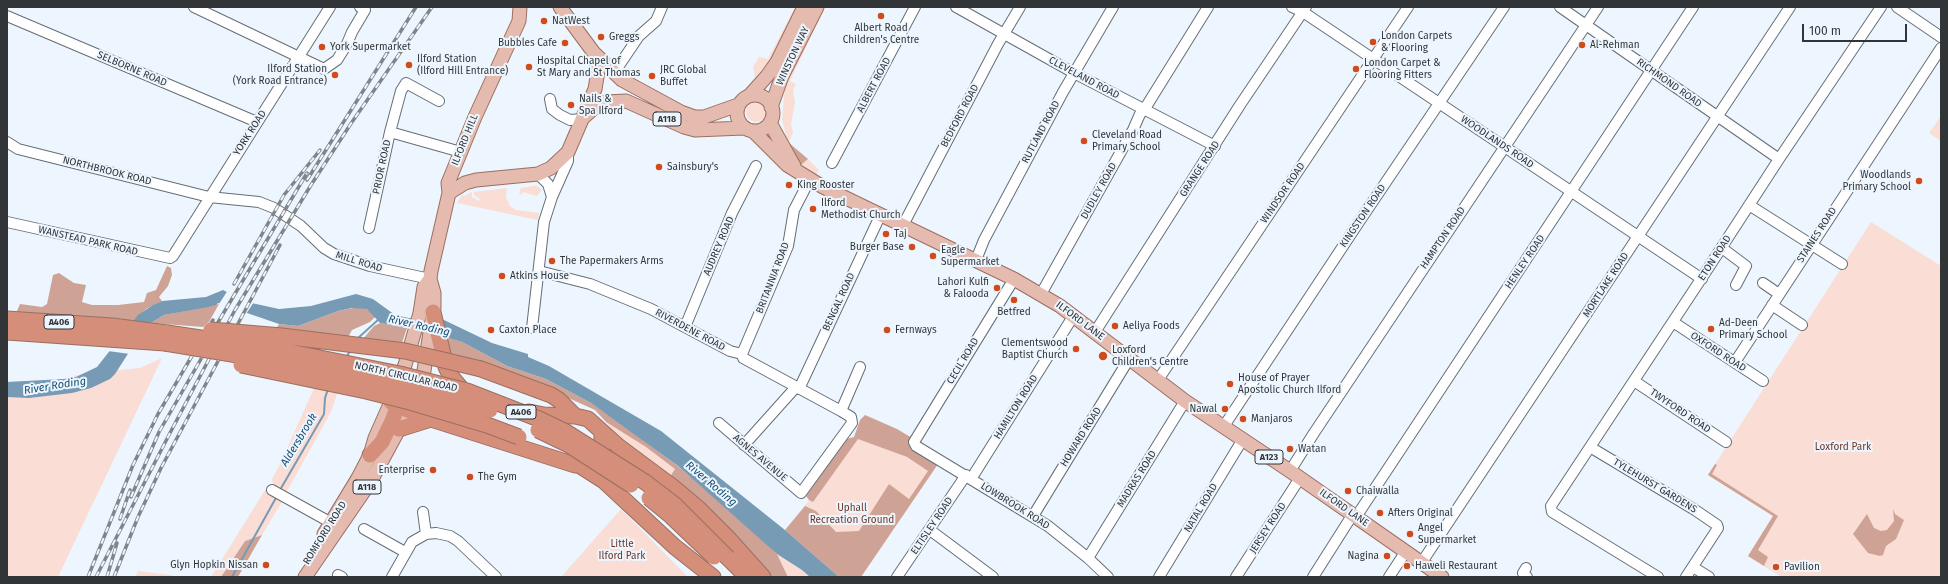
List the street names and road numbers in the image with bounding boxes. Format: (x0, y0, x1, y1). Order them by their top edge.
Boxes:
street label: WINSTON WAY (774, 25, 812, 87)
street label: SELBORNE ROAD (95, 49, 169, 89)
street label: CLEVELAND ROAD (1047, 54, 1121, 102)
street label: ALBERT ROAD (854, 55, 894, 115)
street label: RICHMOND ROAD (1634, 56, 1704, 110)
street label: BEDFORD ROAD (938, 82, 982, 150)
street label: RUTLAND ROAD (1019, 99, 1063, 165)
street label: YORK ROAD (231, 108, 269, 158)
road number: A118 (653, 112, 681, 126)
street label: ILFORD HILL (449, 113, 481, 167)
street label: WOODLANDS ROAD (1458, 113, 1536, 171)
street label: PRIOR ROAD (370, 139, 394, 195)
street label: GRANGE ROAD (1177, 139, 1223, 199)
street label: NORTHBROOK ROAD (61, 154, 153, 188)
street label: WINDSOR ROAD (1258, 160, 1308, 226)
street label: DUDLEY ROAD (1079, 161, 1119, 221)
street label: KINGSTON ROAD (1338, 182, 1388, 250)
street label: HAMPTON ROAD (1418, 205, 1468, 271)
street label: STAINES ROAD (1795, 205, 1839, 265)
street label: AUDREY ROAD (701, 215, 737, 277)
street label: WANSTEAD PARK ROAD (37, 224, 139, 258)
street label: HENLEY ROAD (1503, 233, 1547, 291)
street label: ETON ROAD (1696, 233, 1734, 283)
street label: BRITANNIA ROAD (754, 241, 792, 315)
street label: MILL ROAD (334, 249, 384, 275)
street label: MORTLAKE ROAD (1580, 250, 1632, 320)
street label: BENGAL ROAD (820, 271, 858, 333)
street label: ILFORD LANE (1053, 299, 1107, 343)
street label: RIVERDENE ROAD (653, 307, 727, 353)
road number: A406 (44, 315, 74, 329)
street label: OXFORD ROAD (1688, 330, 1748, 374)
street label: CECIL ROAD (944, 336, 982, 386)
street label: NORTH CIRCULAR ROAD (353, 359, 459, 395)
street label: HAMILTON ROAD (991, 373, 1041, 441)
street label: TWYFORD ROAD (1647, 386, 1713, 436)
road number: A406 (506, 405, 536, 419)
street label: HOWARD ROAD (1058, 405, 1104, 469)
street label: AGNES AVENUE (730, 432, 790, 484)
street label: MADRAS ROAD (1115, 448, 1159, 510)
road number: A123 (1255, 450, 1283, 464)
street label: TYLEHURST GARDENS (1611, 456, 1699, 516)
road number: A118 (353, 480, 381, 494)
street label: LOWBROOK ROAD (978, 480, 1052, 532)
street label: NATAL ROAD (1182, 481, 1220, 535)
street label: ILFORD LANE (1317, 487, 1371, 529)
street label: ELTISLEY ROAD (908, 495, 956, 557)
street label: ROMFORD ROAD (301, 499, 349, 567)
street label: JERSEY ROAD (1247, 500, 1289, 556)

